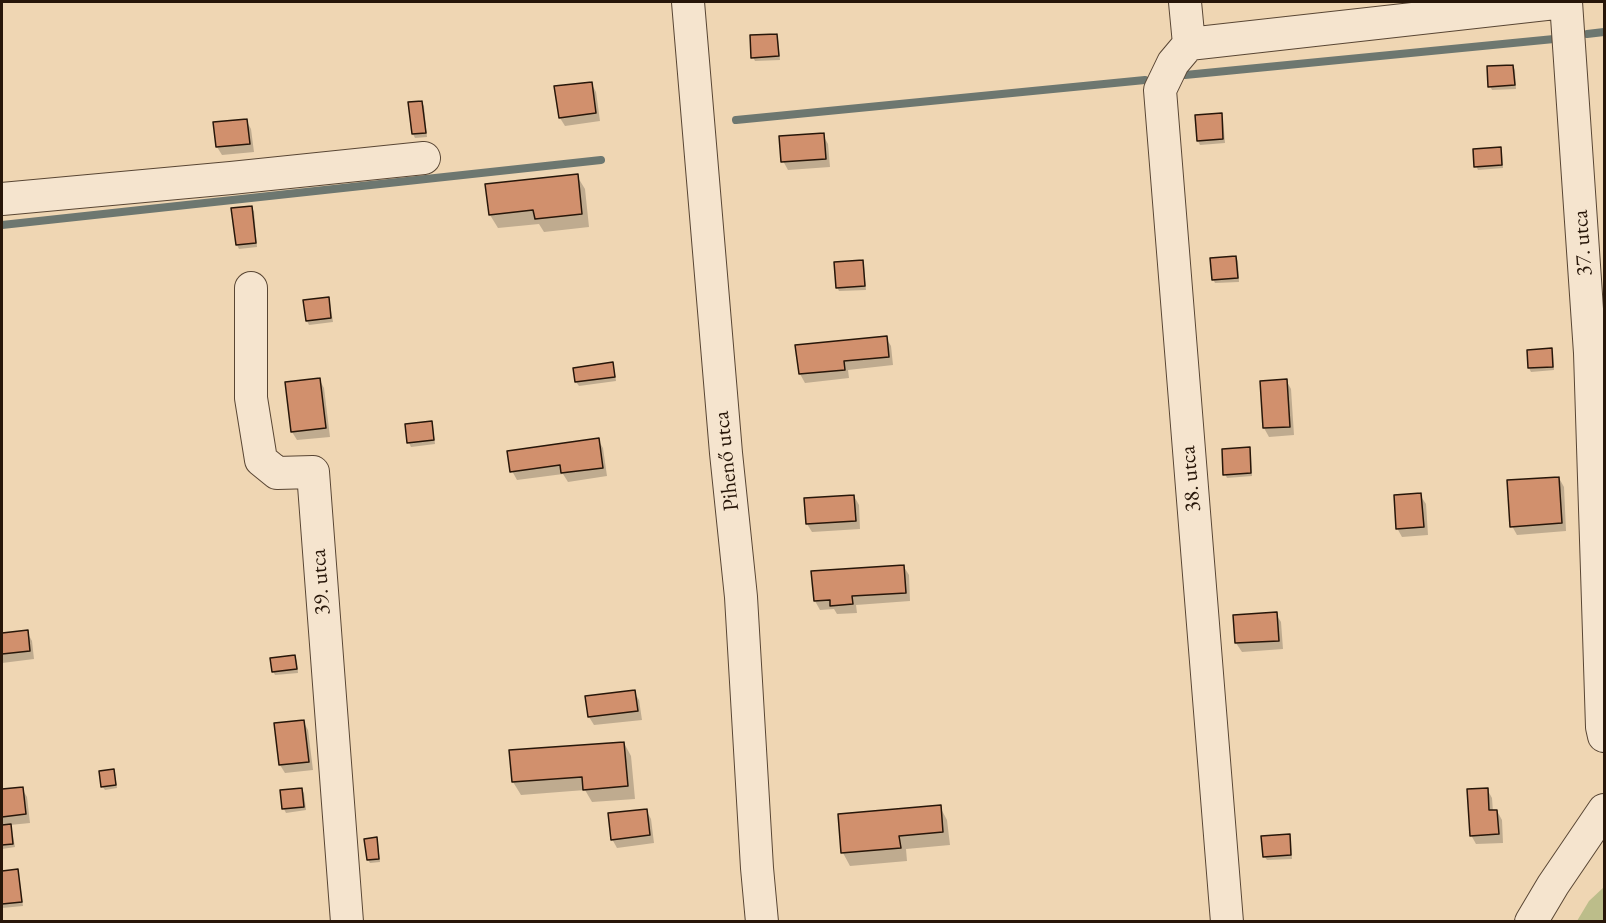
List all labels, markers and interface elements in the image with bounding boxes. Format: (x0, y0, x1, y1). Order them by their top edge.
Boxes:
street label: 37. utca (1568, 209, 1598, 277)
street label: Pihenő utca (709, 410, 745, 512)
street label: 38. utca (1175, 445, 1207, 513)
street label: 39. utca (306, 548, 336, 616)

